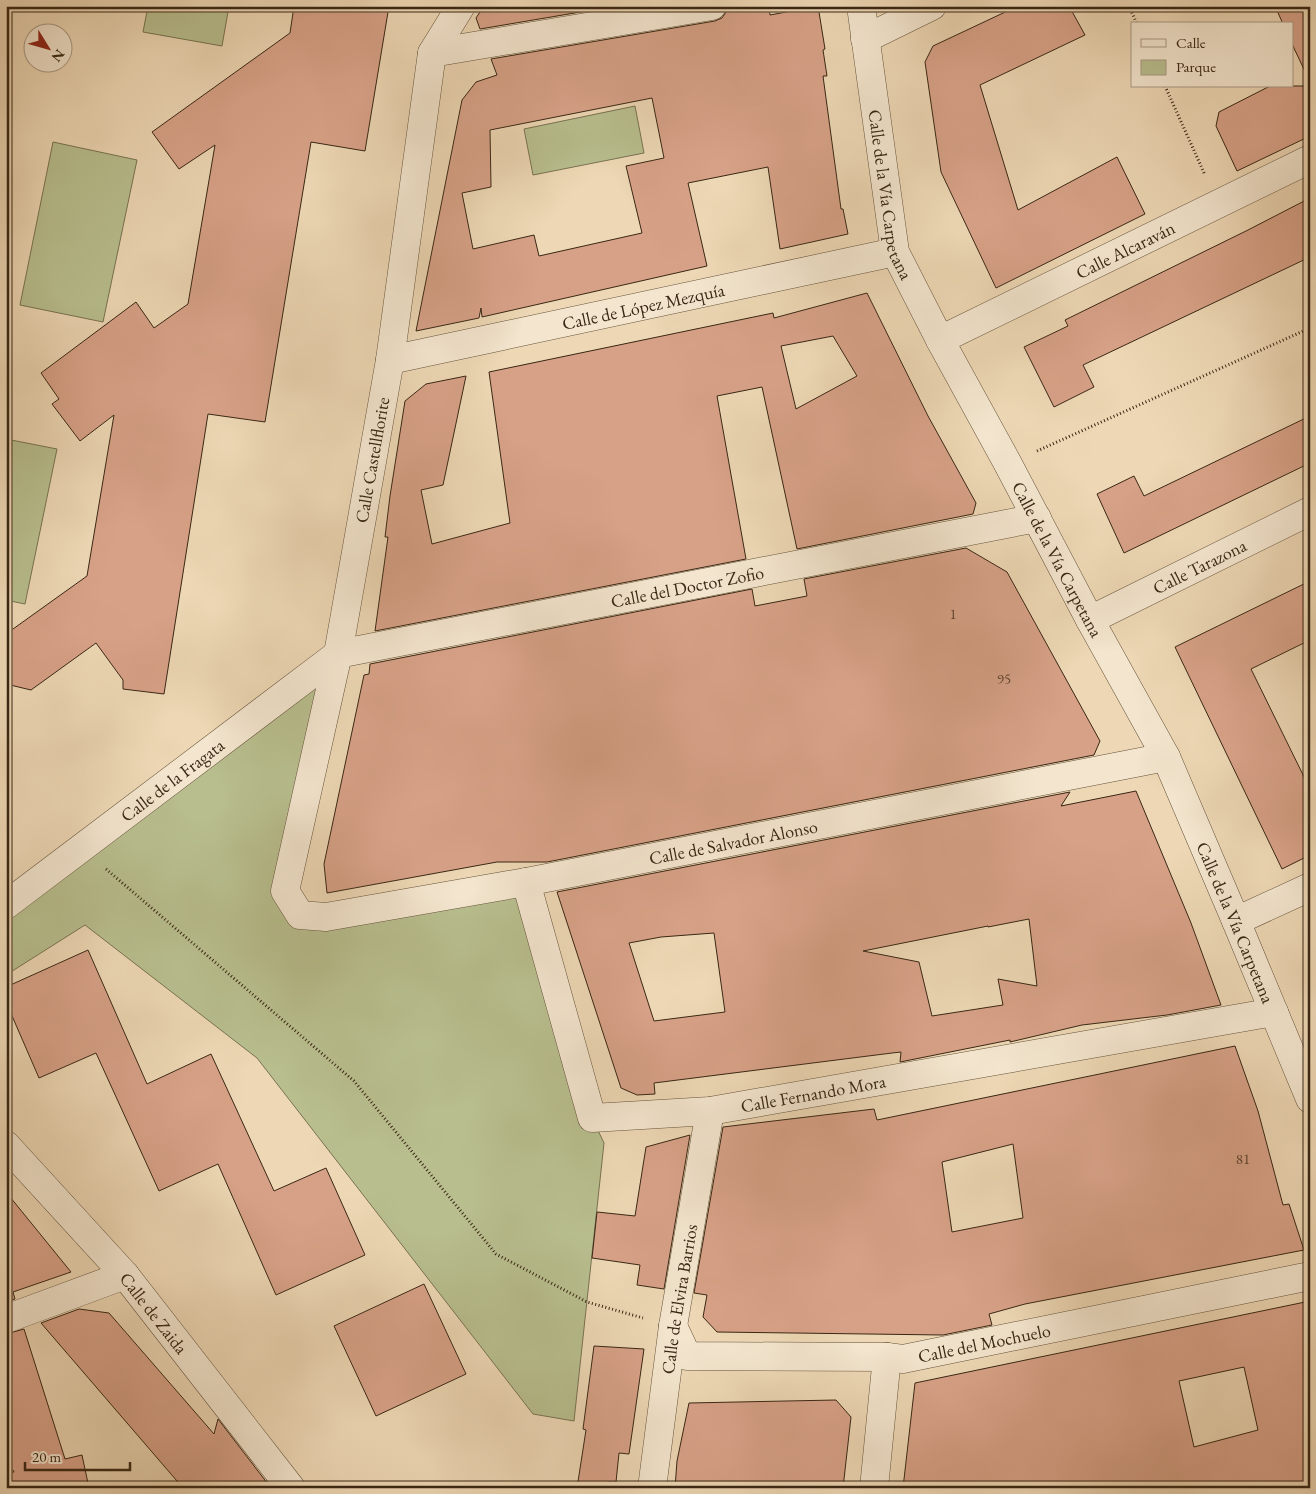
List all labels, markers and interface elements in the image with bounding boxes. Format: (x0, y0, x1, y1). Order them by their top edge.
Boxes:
north arrow (22, 22, 72, 72)
legend (1131, 22, 1294, 88)
text: Calle (1176, 33, 1206, 52)
text: N (47, 46, 69, 66)
text: Parque (1176, 57, 1216, 76)
street label: Calle de la Vía Carpetana (864, 108, 919, 284)
street label: Calle Alcaraván (1072, 215, 1179, 283)
street label: Calle de López Mezquía (560, 277, 727, 334)
street label: Calle Castellflorite (350, 395, 394, 525)
street label: Calle de la Vía Carpetana (1008, 477, 1109, 642)
street label: Calle Tarazona (1149, 533, 1251, 599)
street label: Calle del Doctor Zofio (609, 560, 766, 612)
house number: 1 (949, 604, 957, 623)
house number: 95 (997, 669, 1011, 688)
street label: Calle de la Fragata (115, 732, 229, 826)
street label: Calle de Salvador Alonso (647, 814, 820, 869)
street label: Calle de la Vía Carpetana (1192, 838, 1281, 1007)
street label: Calle Fernando Mora (739, 1069, 888, 1117)
house number: 81 (1236, 1149, 1250, 1168)
street label: Calle de Elvira Barrios (655, 1222, 702, 1375)
street label: Calle de Zaida (115, 1267, 194, 1359)
street label: Calle del Mochuelo (916, 1318, 1052, 1367)
scale bar (25, 1439, 130, 1471)
text: 20 m (32, 1447, 61, 1466)

